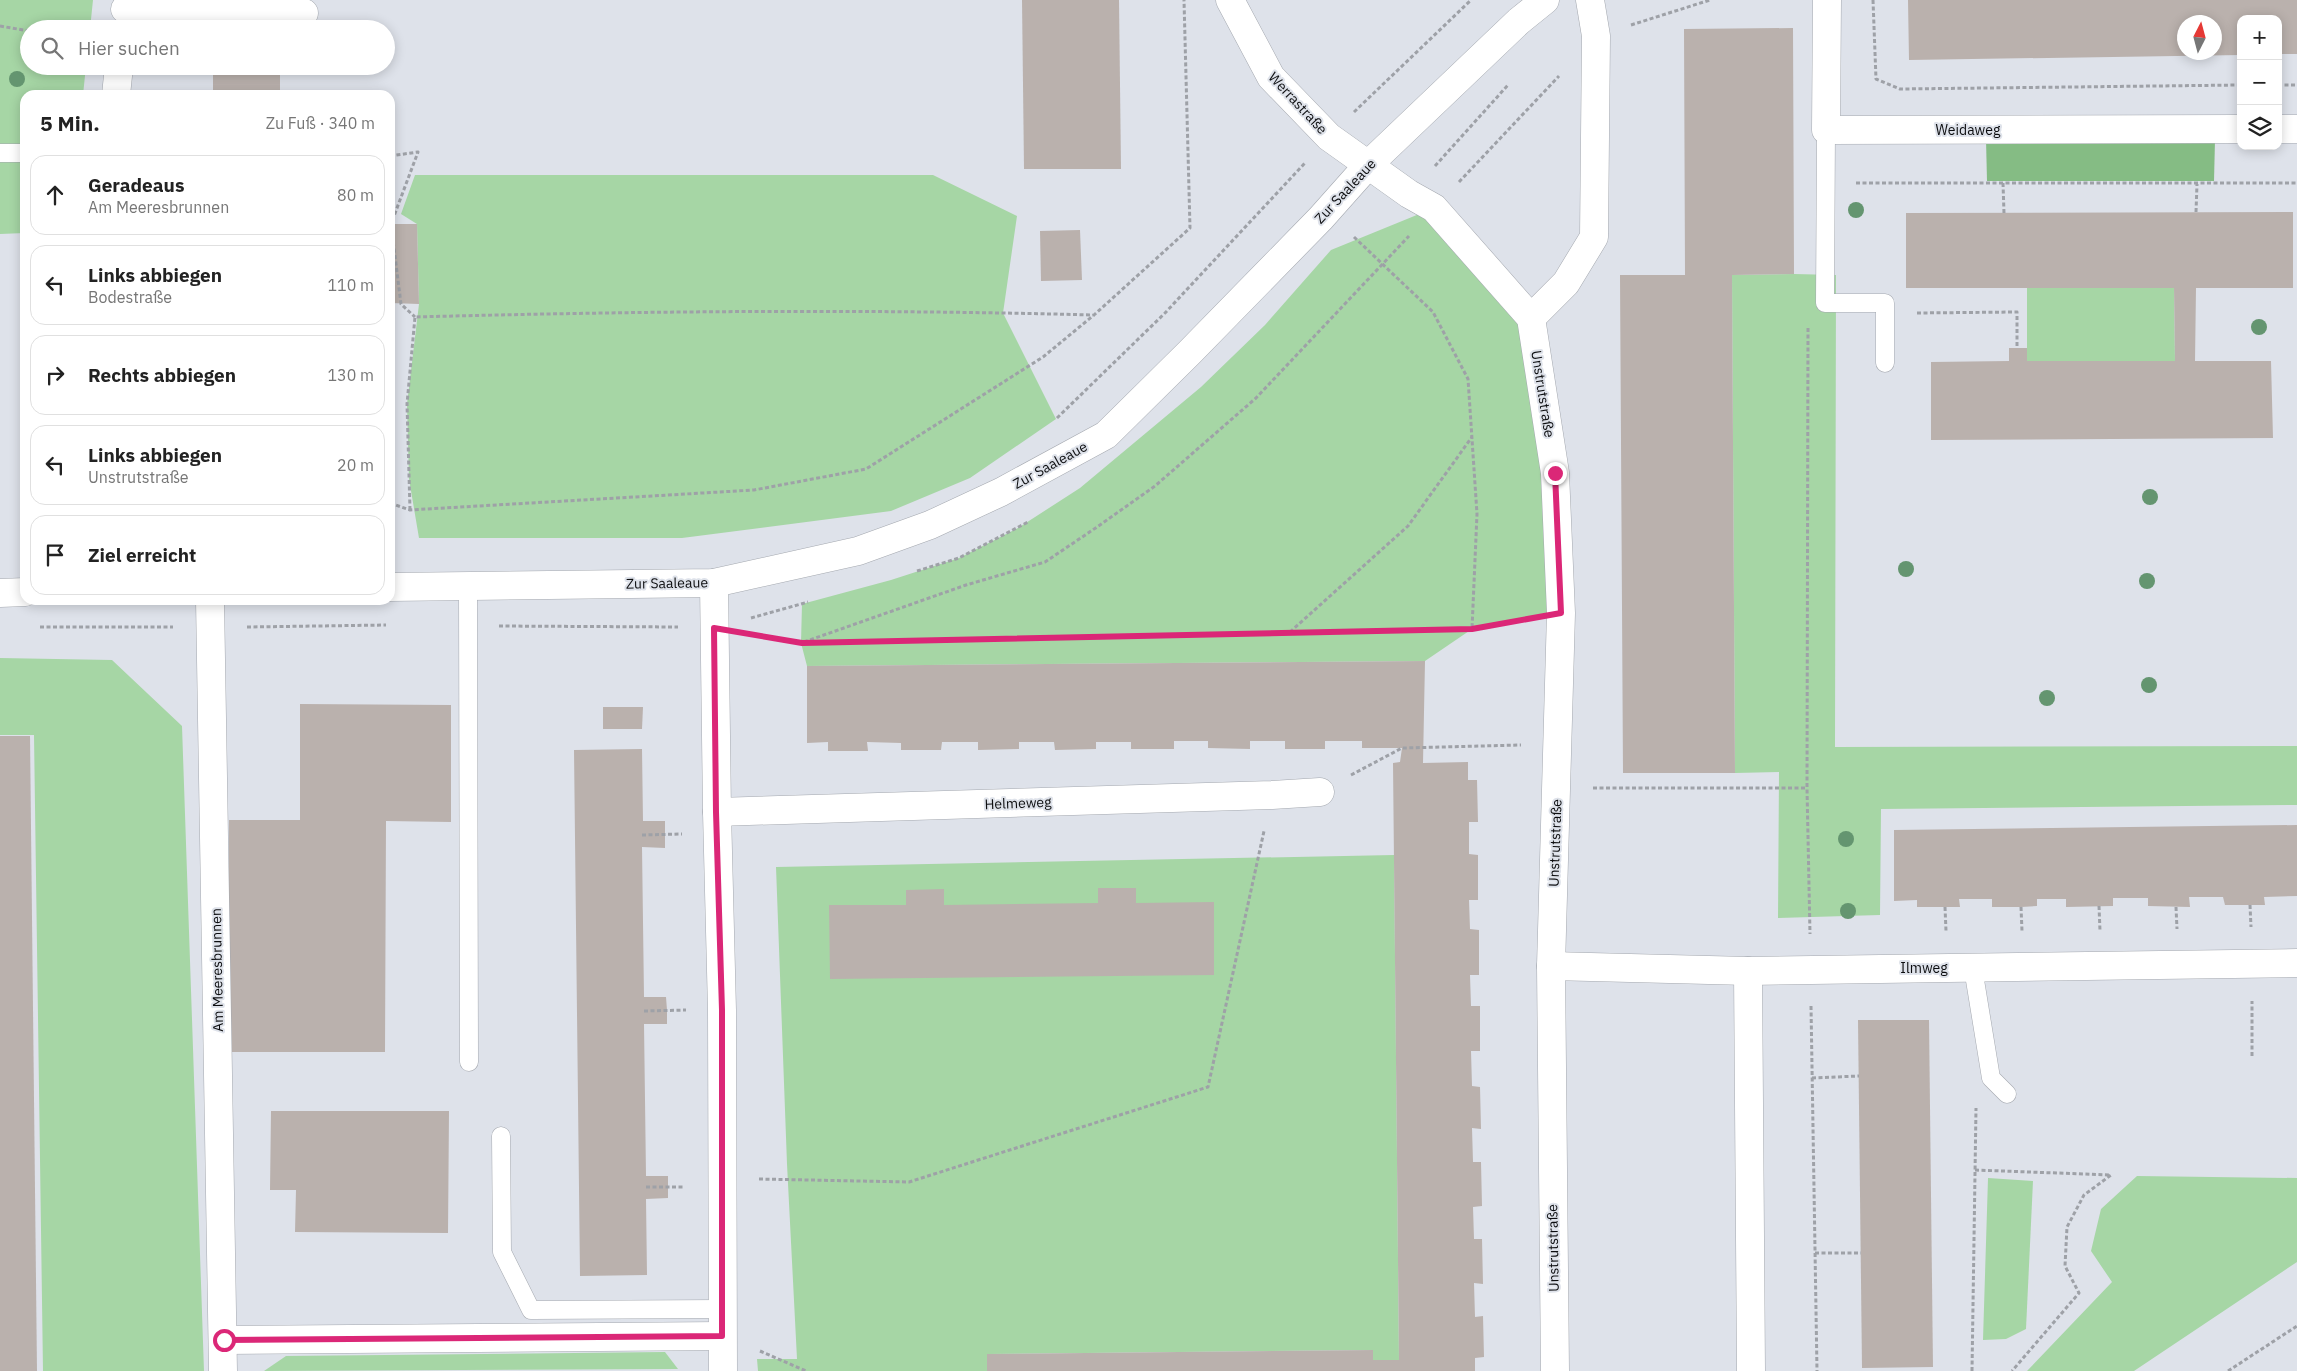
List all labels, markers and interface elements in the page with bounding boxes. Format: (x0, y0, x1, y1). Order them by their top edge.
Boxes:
north arrow (2177, 15, 2222, 60)
map controls (2237, 15, 2282, 150)
button: + (2237, 15, 2282, 60)
search box (20, 20, 395, 75)
icon: search (38, 34, 66, 62)
text: Hier suchen (78, 36, 180, 60)
button: − (2237, 60, 2282, 105)
street label: Werrastraße (1265, 68, 1332, 138)
button: layers (2237, 105, 2282, 150)
text: 5 Min. (40, 109, 100, 137)
text: Zu Fuß · 340 m (266, 113, 375, 133)
street label: Weidaweg (1936, 121, 2001, 139)
street label: Zur Saaleaue (1310, 155, 1380, 227)
text: Geradeaus (88, 173, 185, 197)
icon: ahead (41, 181, 69, 209)
text: 80 m (337, 185, 374, 205)
text: Am Meeresbrunnen (88, 197, 229, 217)
text: Links abbiegen (88, 263, 222, 287)
icon: left (41, 271, 69, 299)
text: 110 m (327, 275, 374, 295)
text: Bodestraße (88, 287, 172, 307)
street label: Unstrutstraße (1527, 349, 1559, 439)
icon: right (41, 361, 69, 389)
text: Rechts abbiegen (88, 363, 236, 387)
text: 130 m (327, 365, 374, 385)
street label: Zur Saaleaue (1010, 437, 1091, 493)
text: Links abbiegen (88, 443, 222, 467)
icon: left (41, 451, 69, 479)
text: 20 m (337, 455, 374, 475)
route end (1544, 462, 1567, 485)
text: Unstrutstraße (88, 467, 188, 487)
icon: arrive (41, 541, 69, 569)
text: Ziel erreicht (88, 543, 196, 567)
street label: Zur Saaleaue (626, 573, 709, 593)
street label: Helmeweg (984, 793, 1052, 813)
street label: Unstrutstraße (1544, 798, 1566, 887)
street label: Am Meeresbrunnen (207, 908, 227, 1032)
street label: Ilmweg (1900, 959, 1948, 977)
street label: Unstrutstraße (1543, 1204, 1563, 1292)
route start (213, 1329, 236, 1352)

